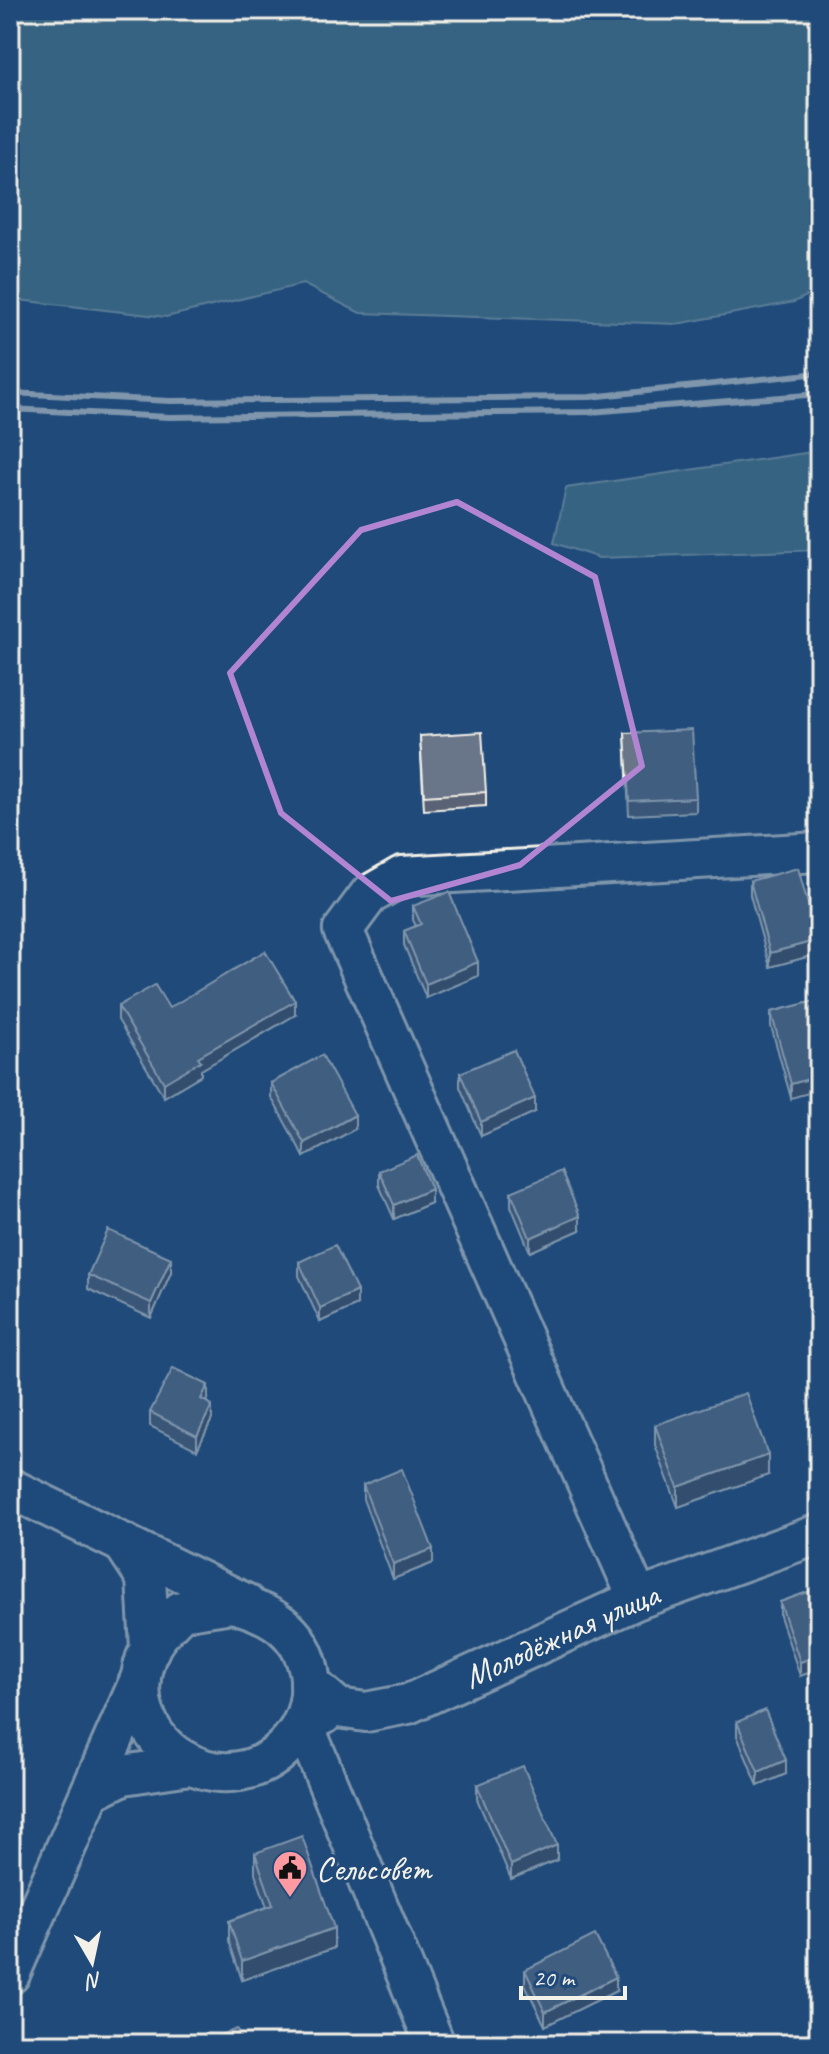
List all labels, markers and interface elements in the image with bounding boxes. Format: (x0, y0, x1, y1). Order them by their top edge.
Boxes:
street label: Молодёжная улица (457, 1572, 667, 1698)
place label: Сельсовет (316, 1847, 433, 1890)
public building icon: Сельсовет (271, 1849, 309, 1899)
north arrow (52, 1922, 132, 2002)
scale bar (521, 1950, 625, 2000)
text: 20 m (533, 1963, 576, 1993)
text: N (83, 1966, 104, 1996)

